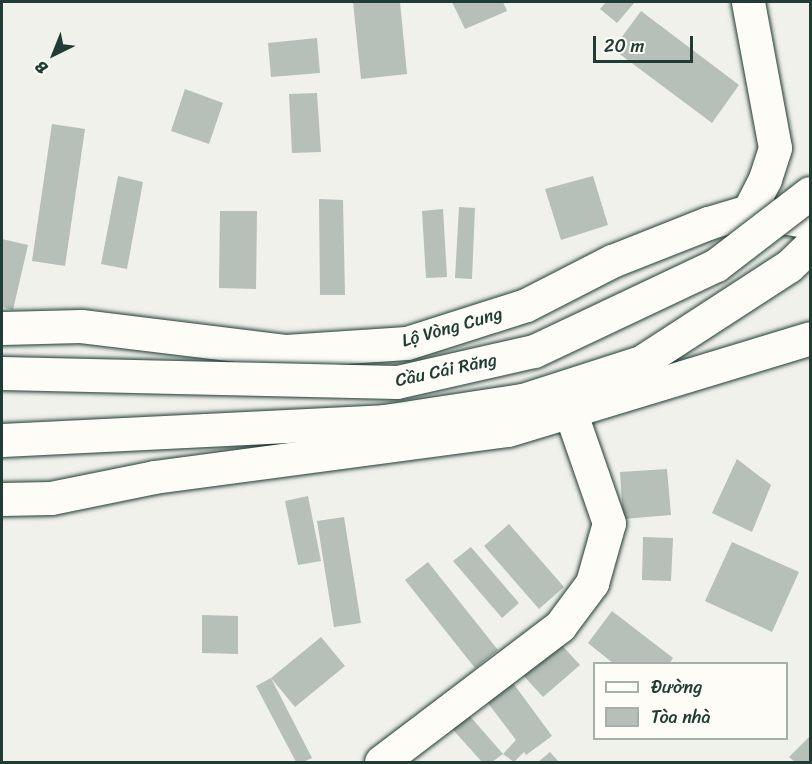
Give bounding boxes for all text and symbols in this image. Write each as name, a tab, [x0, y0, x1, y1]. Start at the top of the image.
north arrow	[24, 24, 84, 84]
scale bar	[596, 24, 696, 62]
text: 20 m	[604, 30, 644, 62]
text: B	[28, 53, 55, 82]
street label: Lộ Vòng Cung	[399, 302, 505, 352]
street label: Cầu Cái Răng	[393, 349, 499, 391]
legend	[593, 662, 788, 740]
text: Đường	[651, 671, 702, 703]
text: Tòa nhà	[651, 701, 710, 733]

